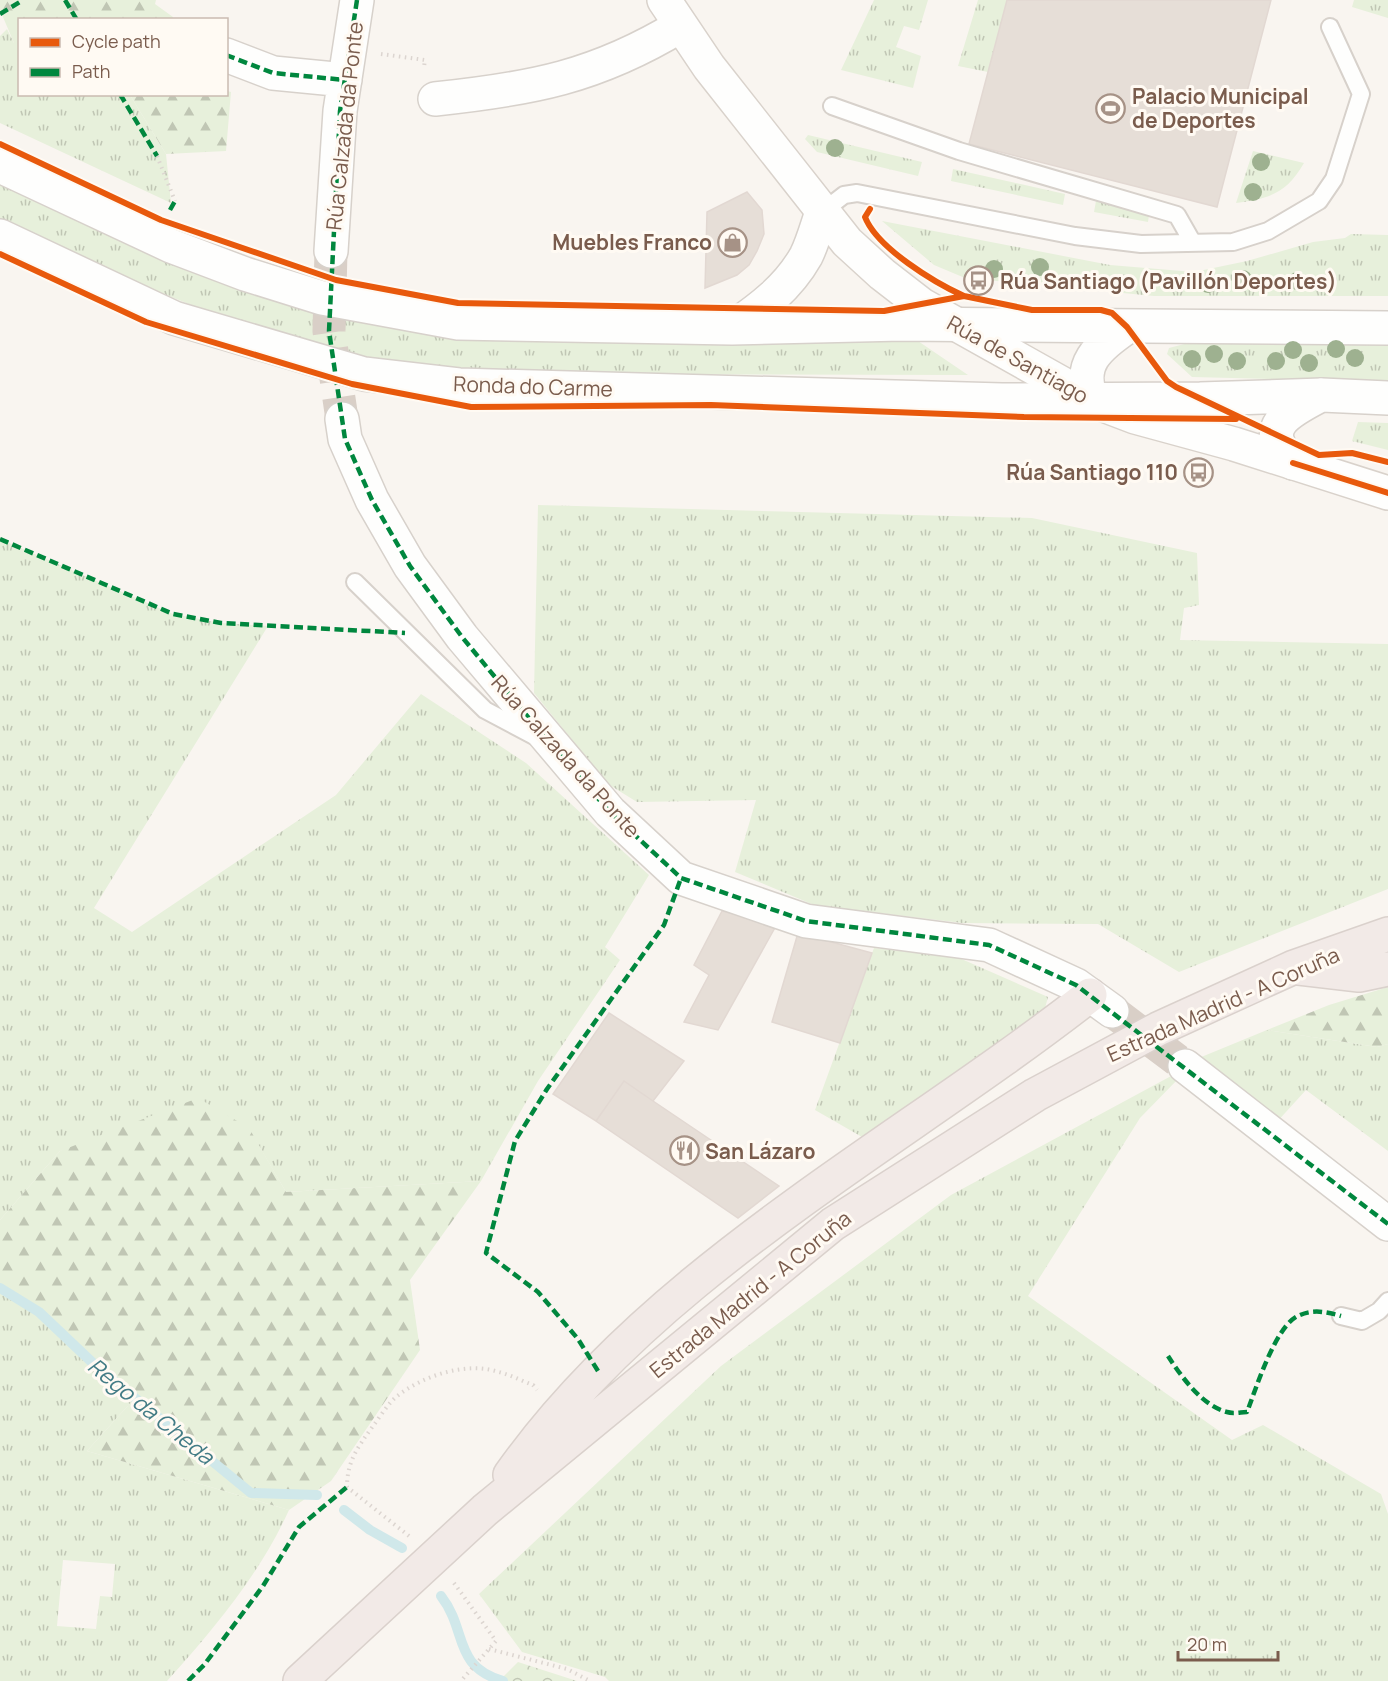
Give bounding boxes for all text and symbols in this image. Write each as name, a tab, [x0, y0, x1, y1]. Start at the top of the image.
legend	[18, 18, 228, 96]
street label: Rúa Calzada da Ponte	[319, 20, 369, 232]
text: Cycle path	[72, 29, 161, 53]
text: Path	[72, 59, 110, 83]
place label: Palacio Municipal de Deportes	[1132, 82, 1309, 134]
sports icon: Palacio Municipal de Deportes	[1095, 92, 1127, 124]
shop icon: Muebles Franco	[717, 226, 749, 258]
place label: Muebles Franco	[552, 228, 712, 256]
bus stop icon: Rúa Santiago (Pavillón Deportes)	[963, 265, 995, 297]
place label: Rúa Santiago (Pavillón Deportes)	[1000, 267, 1337, 295]
street label: Rúa de Santiago	[942, 309, 1094, 409]
street label: Ronda do Carme	[453, 369, 613, 403]
bus stop icon: Rúa Santiago 110	[1183, 456, 1215, 488]
place label: Rúa Santiago 110	[1006, 458, 1178, 486]
street label: Rúa Calzada da Ponte	[485, 669, 647, 843]
street label: Estrada Madrid - A Coruña	[1102, 940, 1344, 1068]
restaurant icon: San Lázaro	[668, 1135, 700, 1167]
place label: San Lázaro	[705, 1137, 815, 1165]
street label: Estrada Madrid - A Coruña	[643, 1204, 857, 1384]
water label: Rego da Cheda	[82, 1351, 222, 1472]
scale bar	[1178, 1624, 1278, 1662]
text: 20 m	[1187, 1632, 1227, 1656]

